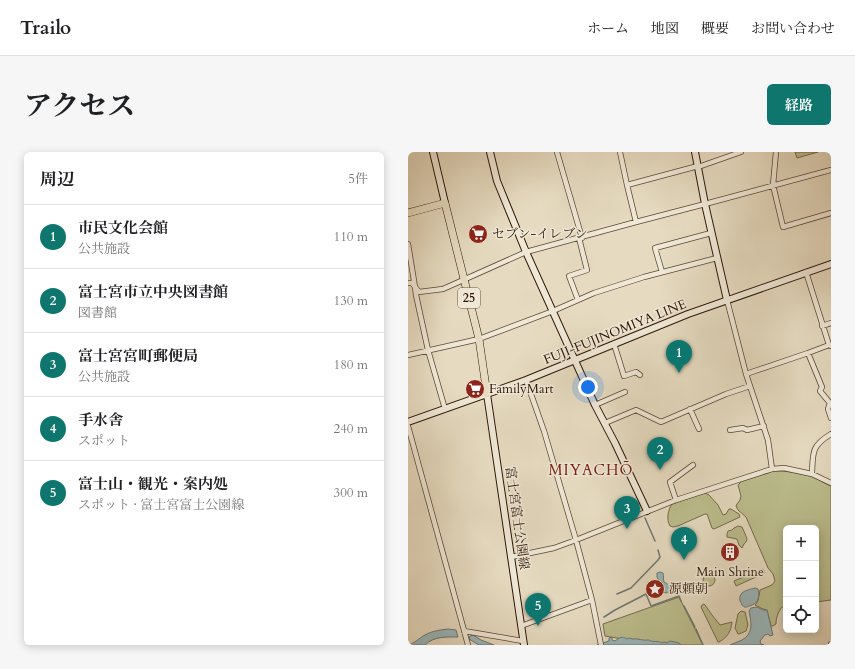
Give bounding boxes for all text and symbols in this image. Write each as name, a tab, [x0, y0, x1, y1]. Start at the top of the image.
text: Trailo	[20, 15, 71, 41]
text: ホーム	[587, 19, 629, 38]
text: 地図	[651, 19, 679, 38]
text: 概要	[701, 19, 729, 38]
text: お問い合わせ	[751, 19, 835, 38]
button: 経路	[767, 84, 831, 125]
text: アクセス	[24, 87, 135, 125]
text: 周辺	[40, 168, 74, 191]
text: 5件	[348, 170, 368, 188]
text: 市民文化会館	[78, 218, 168, 238]
supermarket icon: セブン-イレブン	[467, 223, 489, 245]
place label: セブン-イレブン	[492, 225, 588, 243]
text: 1	[50, 228, 56, 246]
text: 110 m	[334, 228, 368, 246]
text: 公共施設	[78, 240, 130, 258]
text: 富士宮市立中央図書館	[78, 282, 228, 302]
road number: 25	[458, 288, 480, 308]
text: 2	[50, 292, 56, 310]
text: 130 m	[334, 292, 368, 310]
street label: FUJI-FUJINOMIYA LINE	[541, 295, 689, 369]
text: 図書館	[78, 304, 117, 322]
pin: 1	[666, 340, 692, 373]
text: 富士宮宮町郵便局	[78, 346, 198, 366]
text: 3	[50, 356, 56, 374]
text: 180 m	[334, 356, 368, 374]
text: 公共施設	[78, 368, 130, 386]
your location	[578, 377, 598, 397]
supermarket icon: FamilyMart	[464, 378, 486, 400]
place label: FamilyMart	[489, 380, 554, 398]
text: 手水舎	[78, 410, 123, 430]
text: 4	[50, 420, 56, 438]
text: 240 m	[334, 420, 368, 438]
text: スポット	[78, 432, 130, 450]
pin: 2	[647, 437, 673, 470]
district label: MIYACHŌ	[548, 460, 634, 480]
street label: 富士宮富士公園線	[501, 465, 533, 571]
text: 富士山・観光・案内処	[78, 474, 228, 494]
text: 5	[50, 484, 56, 502]
text: 300 m	[334, 484, 368, 502]
text: スポット · 富士宮富士公園線	[78, 496, 244, 514]
pin: 3	[614, 496, 640, 529]
map controls	[783, 525, 819, 633]
button: +	[783, 525, 819, 561]
pin: 4	[671, 527, 697, 560]
building icon: Main Shrine	[719, 541, 741, 563]
button: −	[783, 561, 819, 597]
place label: Main Shrine	[696, 563, 764, 581]
place icon: 源頼朝	[644, 578, 666, 600]
place label: 源頼朝	[669, 580, 708, 598]
pin: 5	[525, 593, 551, 626]
button: locate	[783, 597, 819, 633]

